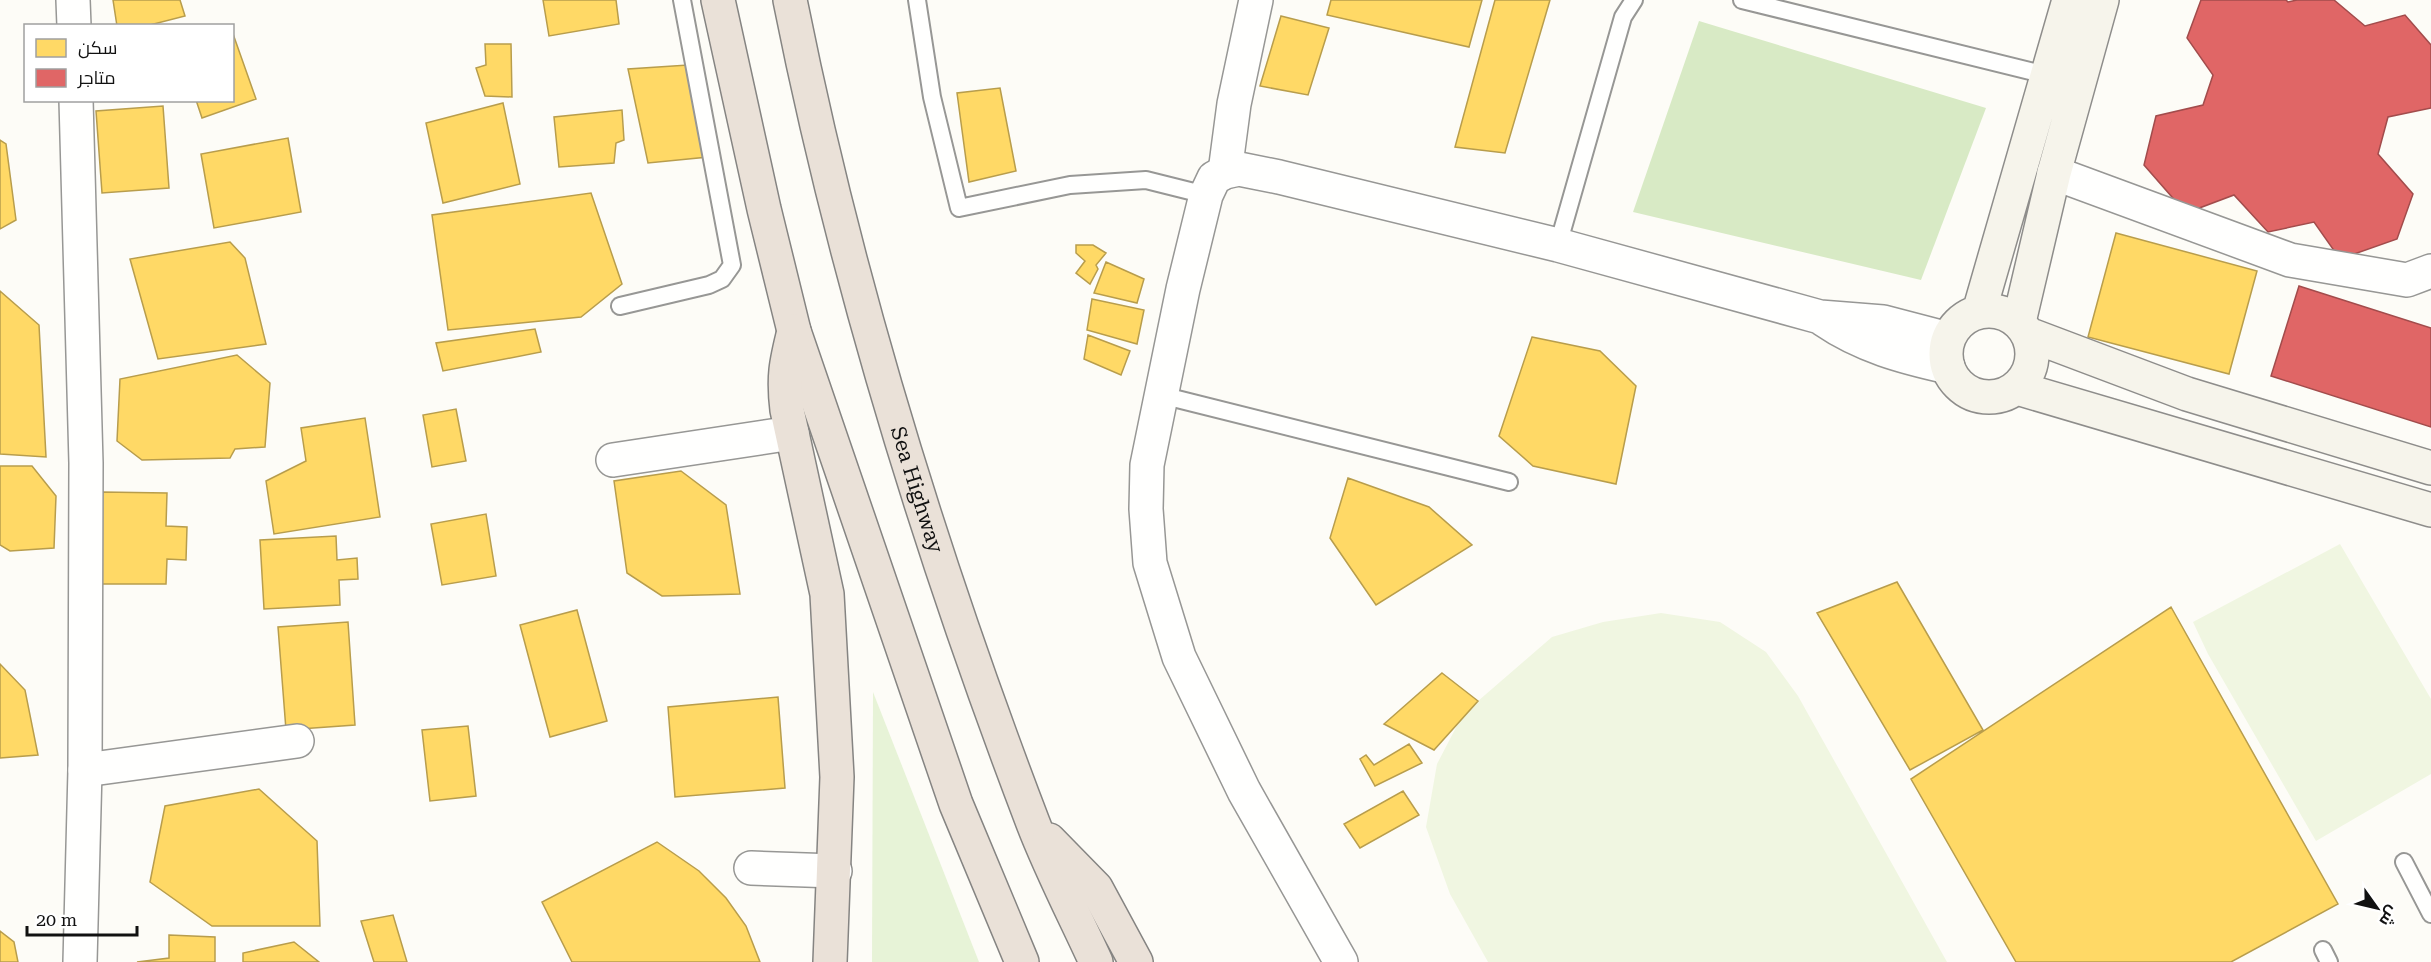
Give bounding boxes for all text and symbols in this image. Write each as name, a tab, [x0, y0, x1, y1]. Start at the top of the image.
legend	[24, 24, 234, 102]
text: سكن	[78, 37, 117, 59]
text: متاجر	[77, 67, 116, 89]
street label: Sea Highway	[886, 423, 948, 556]
north arrow	[2347, 878, 2407, 938]
scale bar	[27, 899, 136, 937]
text: ش	[2375, 902, 2403, 930]
text: 20 m	[36, 909, 77, 930]

